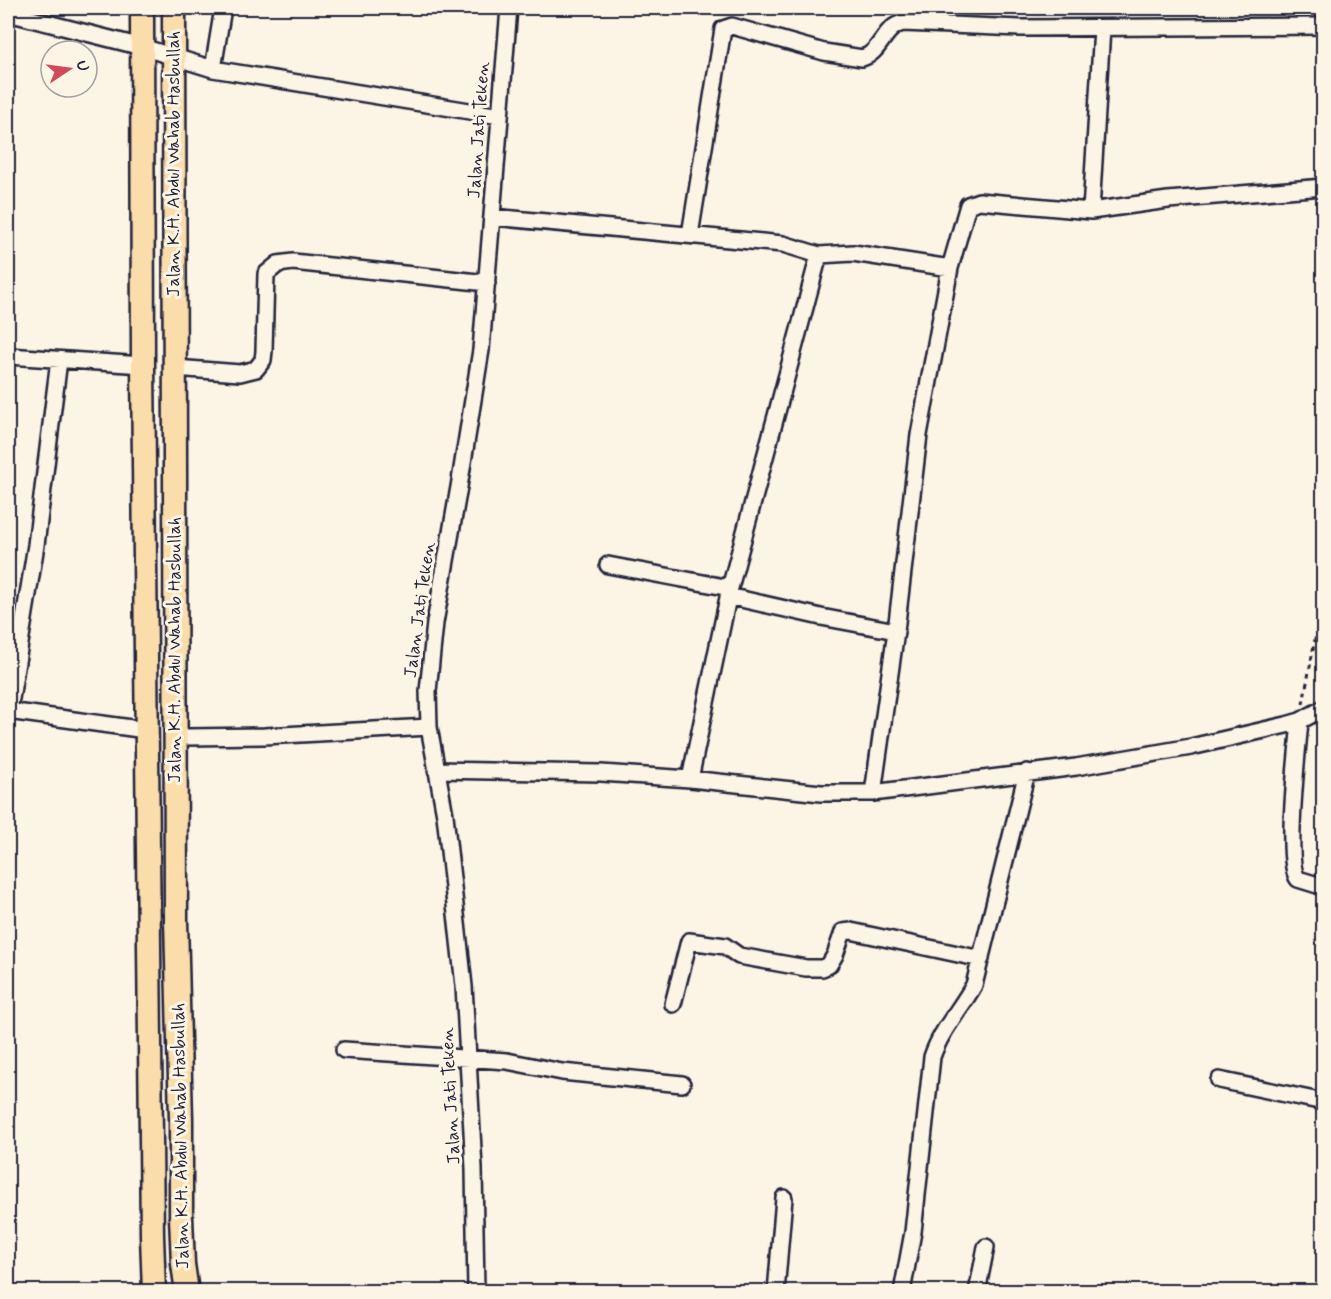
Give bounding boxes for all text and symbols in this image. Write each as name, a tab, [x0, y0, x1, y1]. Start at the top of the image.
street label: Jalan K.H. Abdul Wahab Hasbullah	[162, 31, 186, 297]
north arrow	[39, 39, 99, 99]
text: U	[71, 59, 94, 73]
street label: Jalan Jati Teken	[462, 61, 496, 199]
street label: Jalan K.H. Abdul Wahab Hasbullah	[163, 517, 187, 783]
street label: Jalan Jati Teken	[399, 540, 441, 680]
street label: Jalan K.H. Abdul Wahab Hasbullah	[167, 1003, 195, 1269]
street label: Jalan Jati Teken	[435, 1027, 467, 1165]

